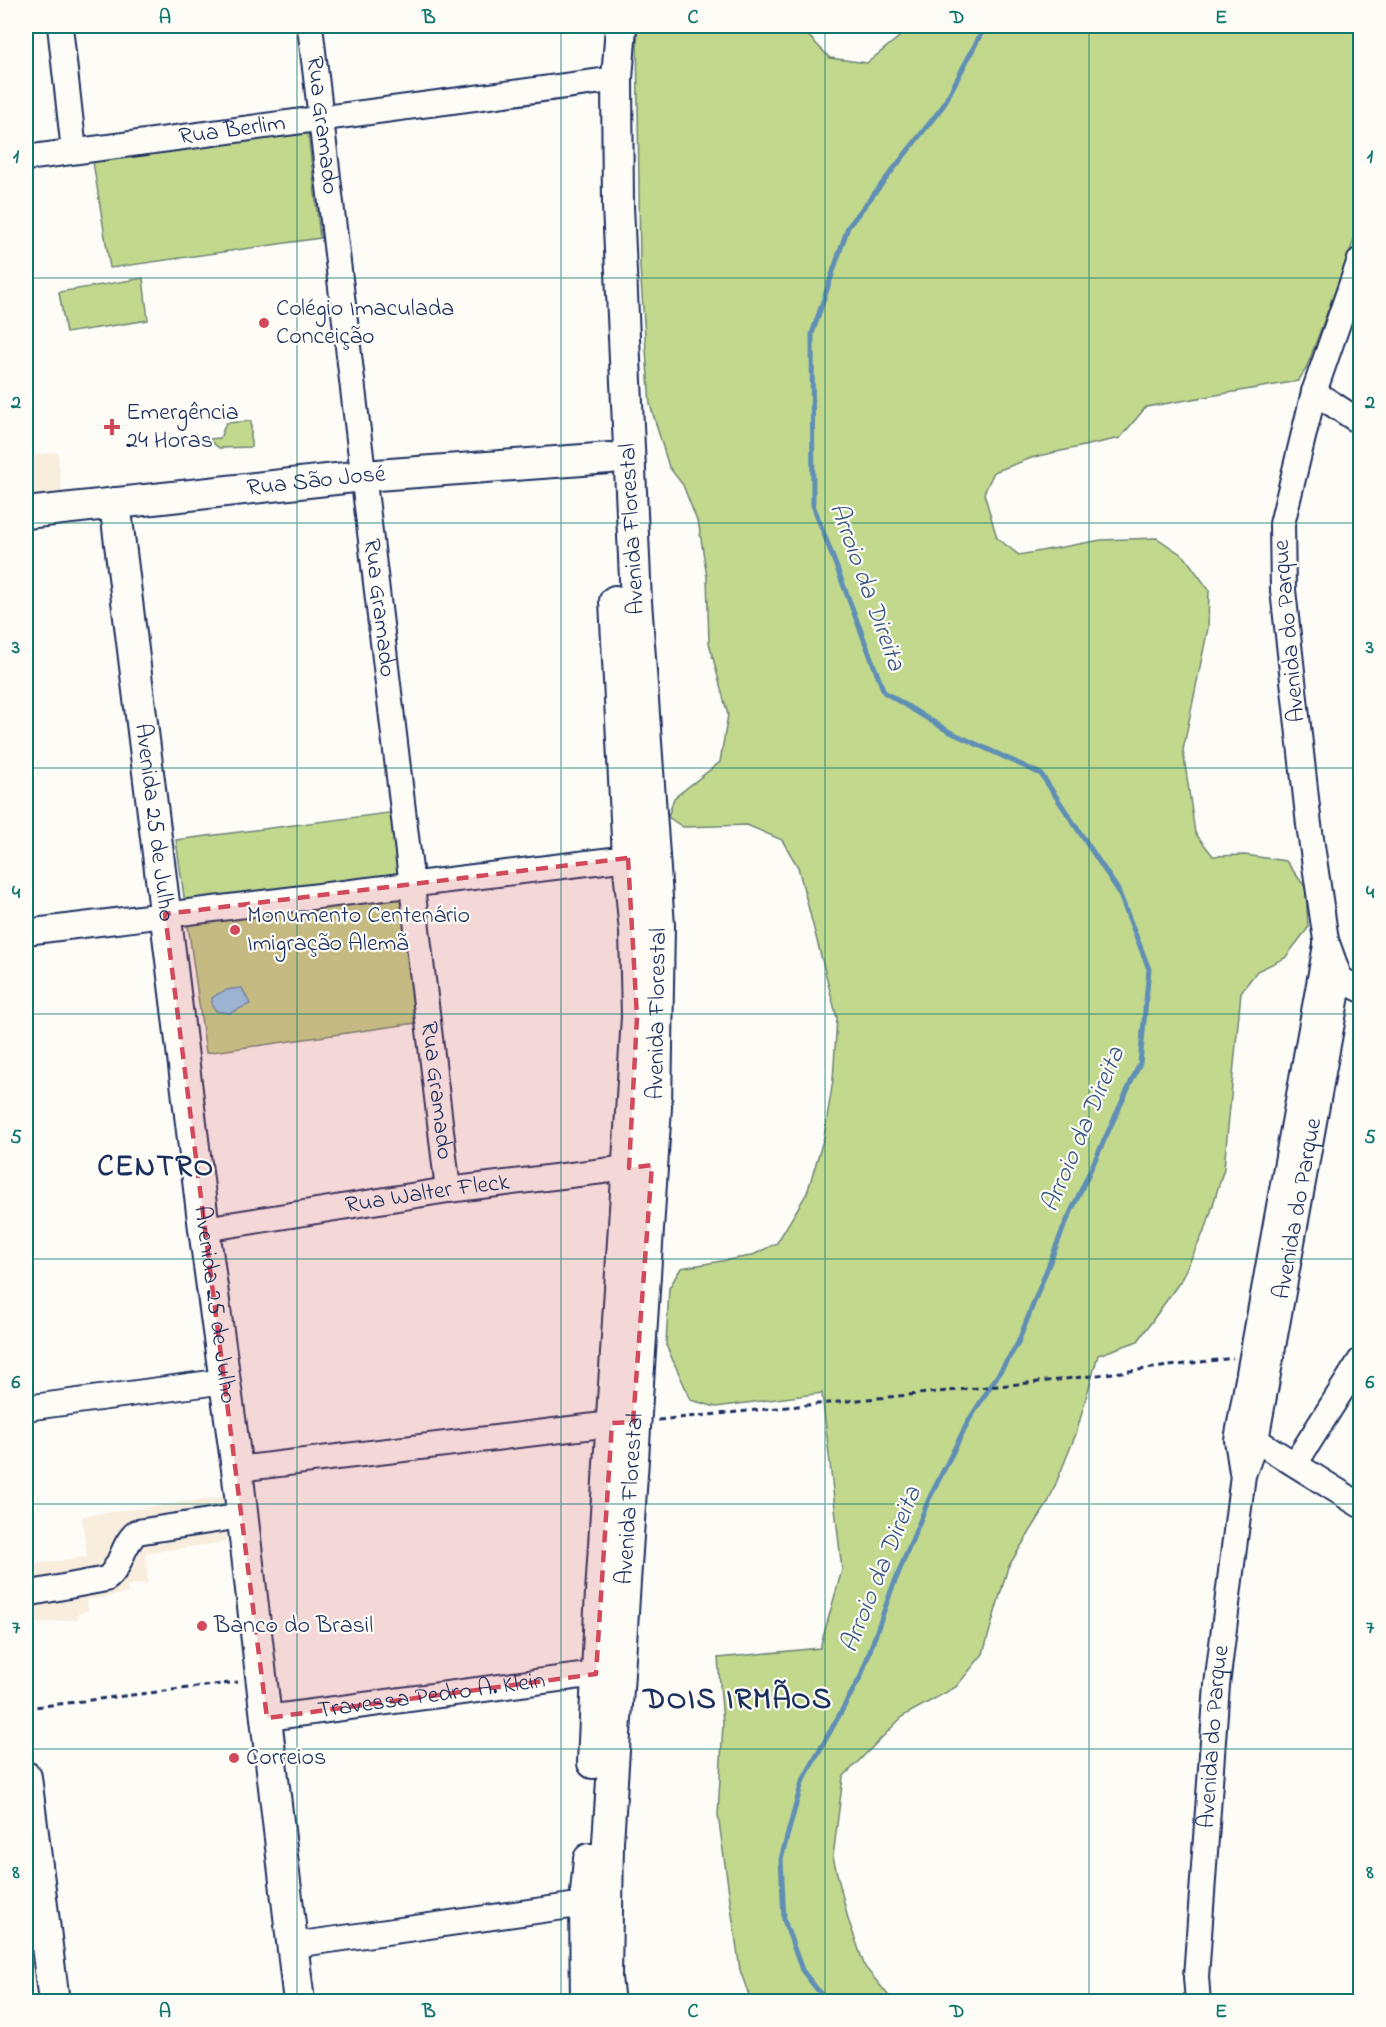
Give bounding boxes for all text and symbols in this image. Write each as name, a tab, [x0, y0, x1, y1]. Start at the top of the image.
text: A	[159, 4, 171, 33]
text: B	[421, 4, 436, 33]
text: C	[688, 4, 699, 33]
text: D	[949, 4, 964, 33]
text: E	[1215, 4, 1227, 33]
street label: Rua Gramado	[296, 54, 347, 196]
street label: Rua Berlim	[177, 106, 288, 155]
text: 1	[13, 143, 20, 172]
text: 1	[1367, 143, 1374, 172]
place label: Colégio Imaculada Conceição	[276, 292, 454, 355]
marker: Colégio Imaculada Conceição	[257, 316, 271, 330]
text: 2	[10, 389, 21, 418]
text: 2	[1364, 389, 1375, 418]
place label: Emergência 24 Horas	[126, 396, 239, 459]
marker: Emergência 24 Horas	[103, 418, 121, 436]
street label: Avenida Florestal	[611, 442, 655, 616]
street label: Rua São José	[245, 457, 387, 506]
water label: Arroio da Direita	[818, 498, 914, 677]
street label: Rua Gramado	[353, 537, 405, 679]
street label: Avenida do Parque	[1265, 538, 1315, 724]
text: 3	[11, 634, 20, 663]
text: 3	[1365, 634, 1374, 663]
street label: Avenida 25 de Julho	[125, 722, 184, 924]
text: 4	[12, 879, 21, 908]
text: 4	[1366, 879, 1375, 908]
place label: Monumento Centenário Imigração Alemã	[247, 899, 470, 962]
marker: Monumento Centenário Imigração Alemã	[228, 923, 242, 937]
street label: Avenida Florestal	[639, 928, 676, 1100]
street label: Rua Gramado	[411, 1019, 462, 1162]
water label: Arroio da Direita	[1032, 1040, 1136, 1219]
street label: Avenida do Parque	[1265, 1115, 1332, 1302]
text: 5	[10, 1124, 22, 1153]
text: 5	[1364, 1124, 1376, 1153]
district label: CENTRO	[97, 1146, 215, 1190]
street label: Rua Walter Fleck	[343, 1165, 512, 1224]
street label: Avenida 25 de Julho	[184, 1204, 245, 1406]
text: 6	[12, 1369, 21, 1398]
text: 6	[1366, 1369, 1375, 1398]
street label: Avenida Florestal	[607, 1412, 653, 1586]
water label: Arroio da Direita	[831, 1480, 933, 1659]
place label: Banco do Brasil	[213, 1609, 373, 1644]
text: 7	[12, 1614, 21, 1643]
text: 7	[1366, 1614, 1375, 1643]
marker: Banco do Brasil	[195, 1619, 209, 1633]
street label: Avenida do Parque	[1189, 1643, 1239, 1829]
street label: Travessa Pedro A. Klein	[316, 1663, 548, 1729]
district label: DOIS IRMÃOS	[641, 1679, 833, 1723]
place label: Correios	[246, 1741, 326, 1776]
marker: Correios	[227, 1751, 241, 1765]
text: 8	[11, 1859, 20, 1888]
text: 8	[1365, 1859, 1374, 1888]
text: A	[159, 1998, 171, 2027]
text: B	[421, 1998, 436, 2027]
text: C	[688, 1998, 699, 2027]
text: D	[949, 1998, 964, 2027]
text: E	[1215, 1998, 1227, 2027]

